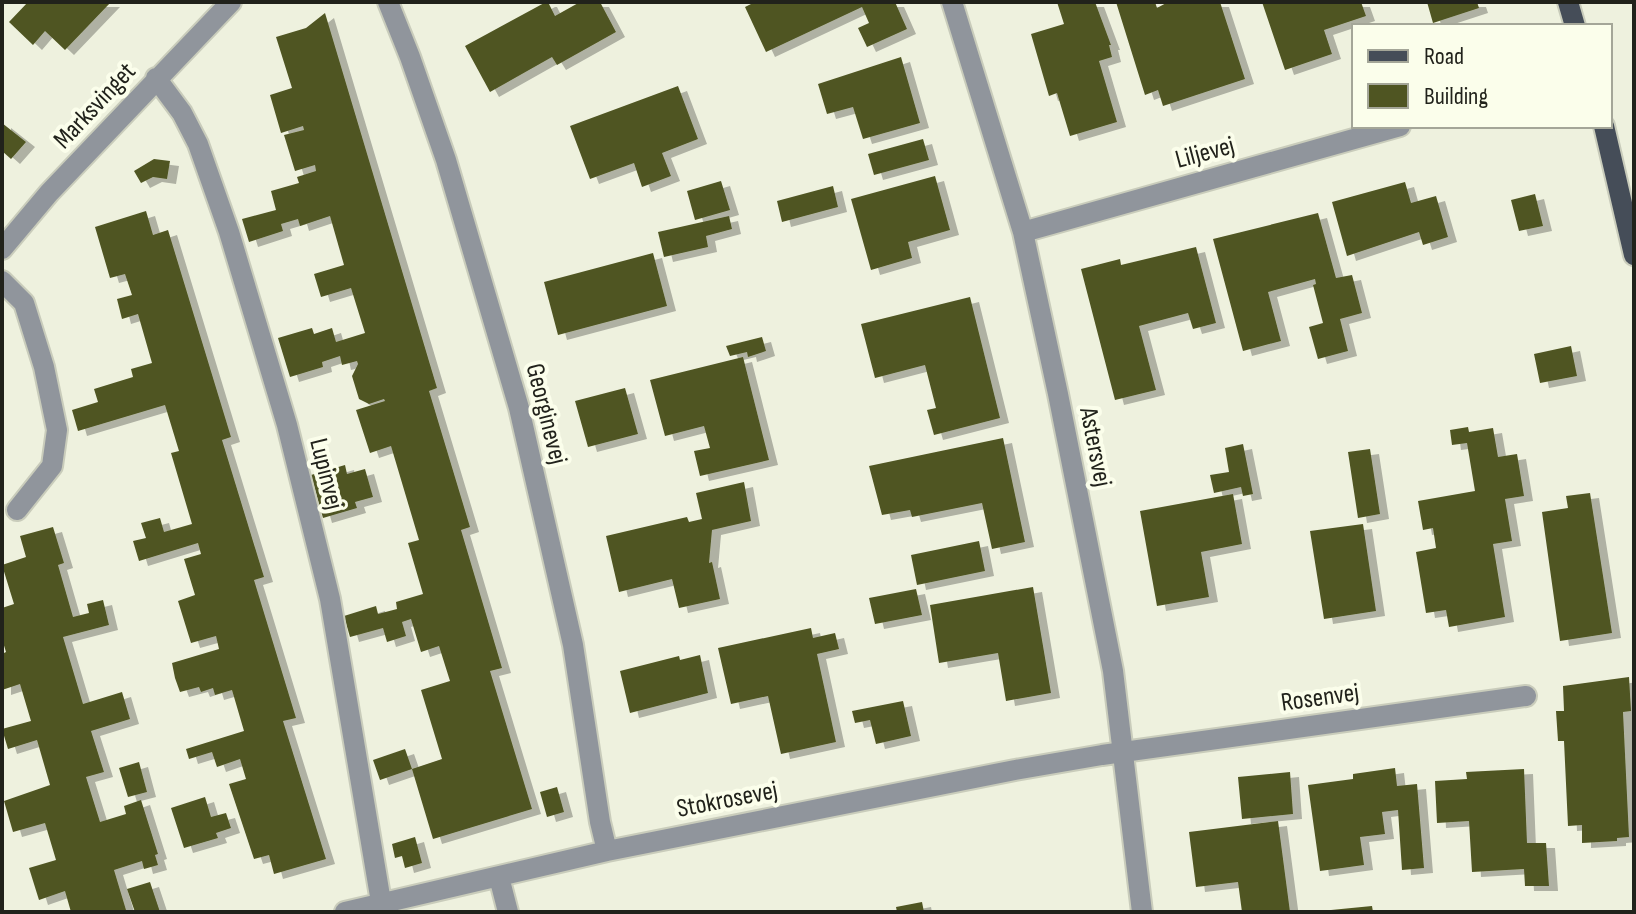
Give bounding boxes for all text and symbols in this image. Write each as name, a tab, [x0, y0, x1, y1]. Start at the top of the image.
legend	[1352, 24, 1612, 128]
text: Road	[1424, 42, 1464, 71]
street label: Marksvinget	[47, 56, 143, 155]
text: Building	[1424, 82, 1488, 111]
street label: Liljevej	[1172, 130, 1238, 176]
street label: Georginevej	[519, 360, 573, 468]
street label: Astersvej	[1072, 404, 1118, 489]
street label: Lupinvej	[302, 435, 350, 513]
street label: Rosenvej	[1279, 677, 1361, 719]
street label: Stokrosevej	[674, 775, 780, 825]

